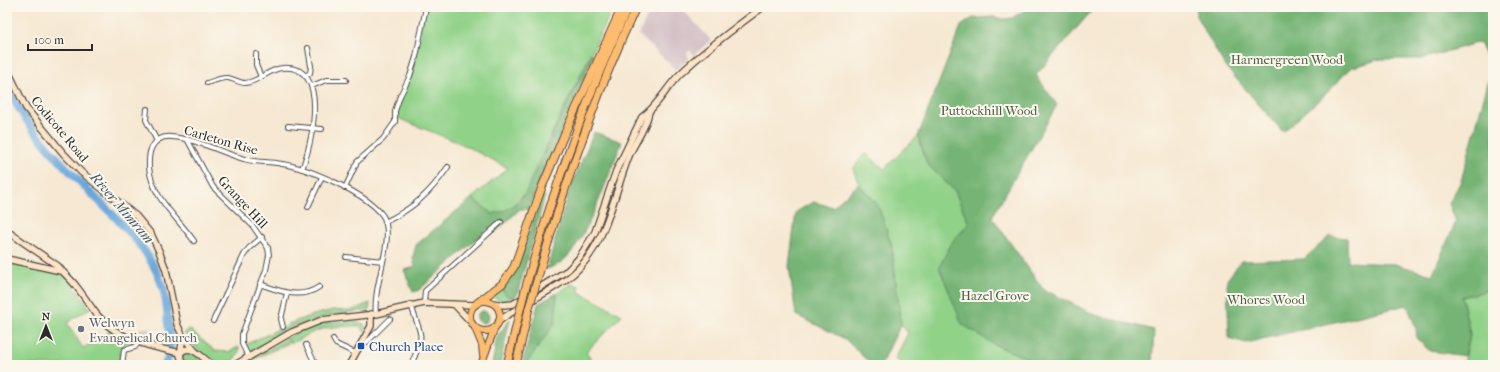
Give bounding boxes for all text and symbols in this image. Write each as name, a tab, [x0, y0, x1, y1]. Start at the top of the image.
scale bar	[28, 26, 92, 52]
text: 100 m	[34, 33, 64, 47]
park label: Harmergreen Wood	[1231, 52, 1344, 67]
street label: Codicote Road	[28, 93, 92, 166]
park label: Puttockhill Wood	[941, 103, 1038, 118]
street label: Carleton Rise	[182, 122, 260, 158]
water label: River Mimram	[86, 168, 157, 247]
street label: Grange Hill	[215, 173, 271, 231]
park label: Hazel Grove	[961, 288, 1030, 303]
park label: Whores Wood	[1226, 292, 1306, 307]
north arrow	[26, 306, 66, 346]
text: N	[42, 310, 51, 323]
place label: Welwyn Evangelical Church	[88, 315, 198, 345]
marker: Welwyn Evangelical Church	[76, 324, 86, 334]
place label: Church Place	[369, 339, 444, 354]
marker: Church Place	[356, 341, 366, 351]

